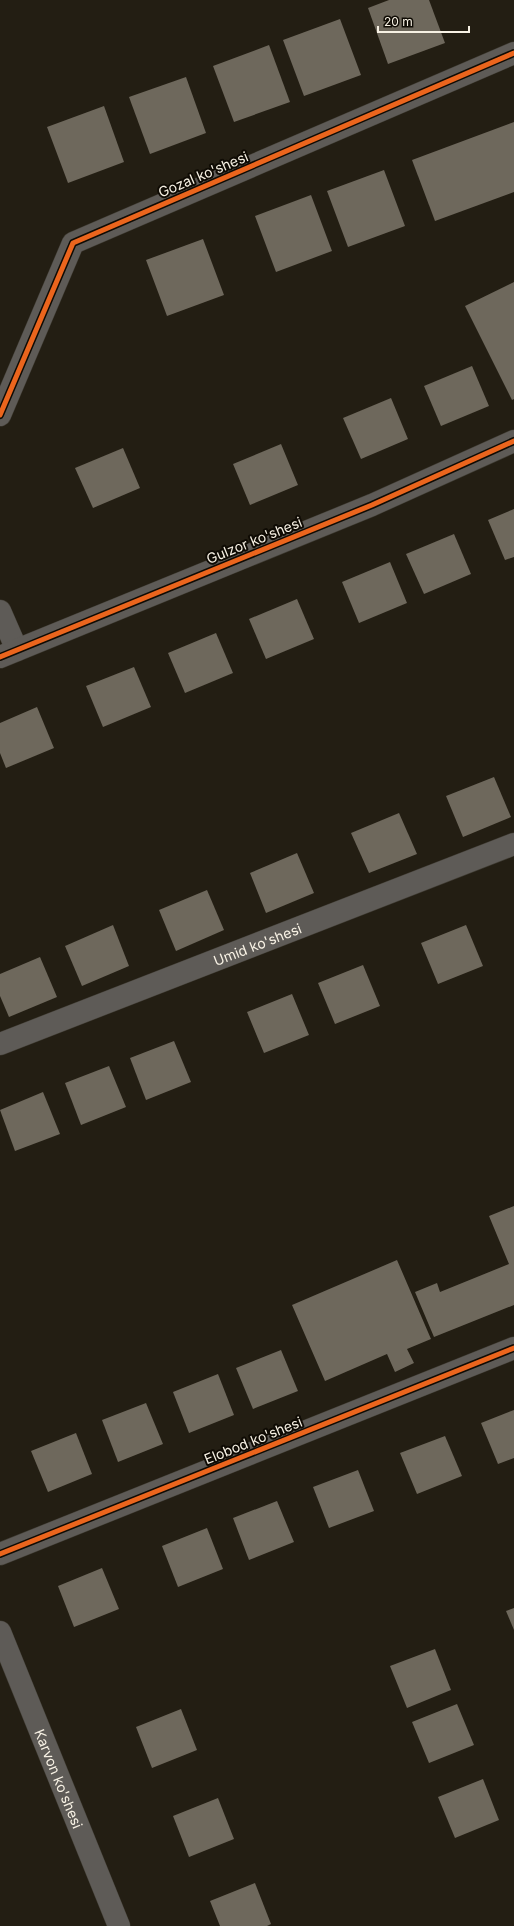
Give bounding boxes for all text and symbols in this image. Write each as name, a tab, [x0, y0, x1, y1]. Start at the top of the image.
scale bar	[378, 8, 469, 34]
text: 20 m	[384, 14, 413, 29]
street label: Gozal ko'shesi	[156, 147, 250, 201]
street label: Gulzor ko'shesi	[204, 513, 304, 567]
street label: Umid ko'shesi	[211, 919, 304, 969]
street label: Elobod ko'shesi	[202, 1413, 304, 1467]
street label: Karvon ko'shesi	[32, 1726, 87, 1831]

